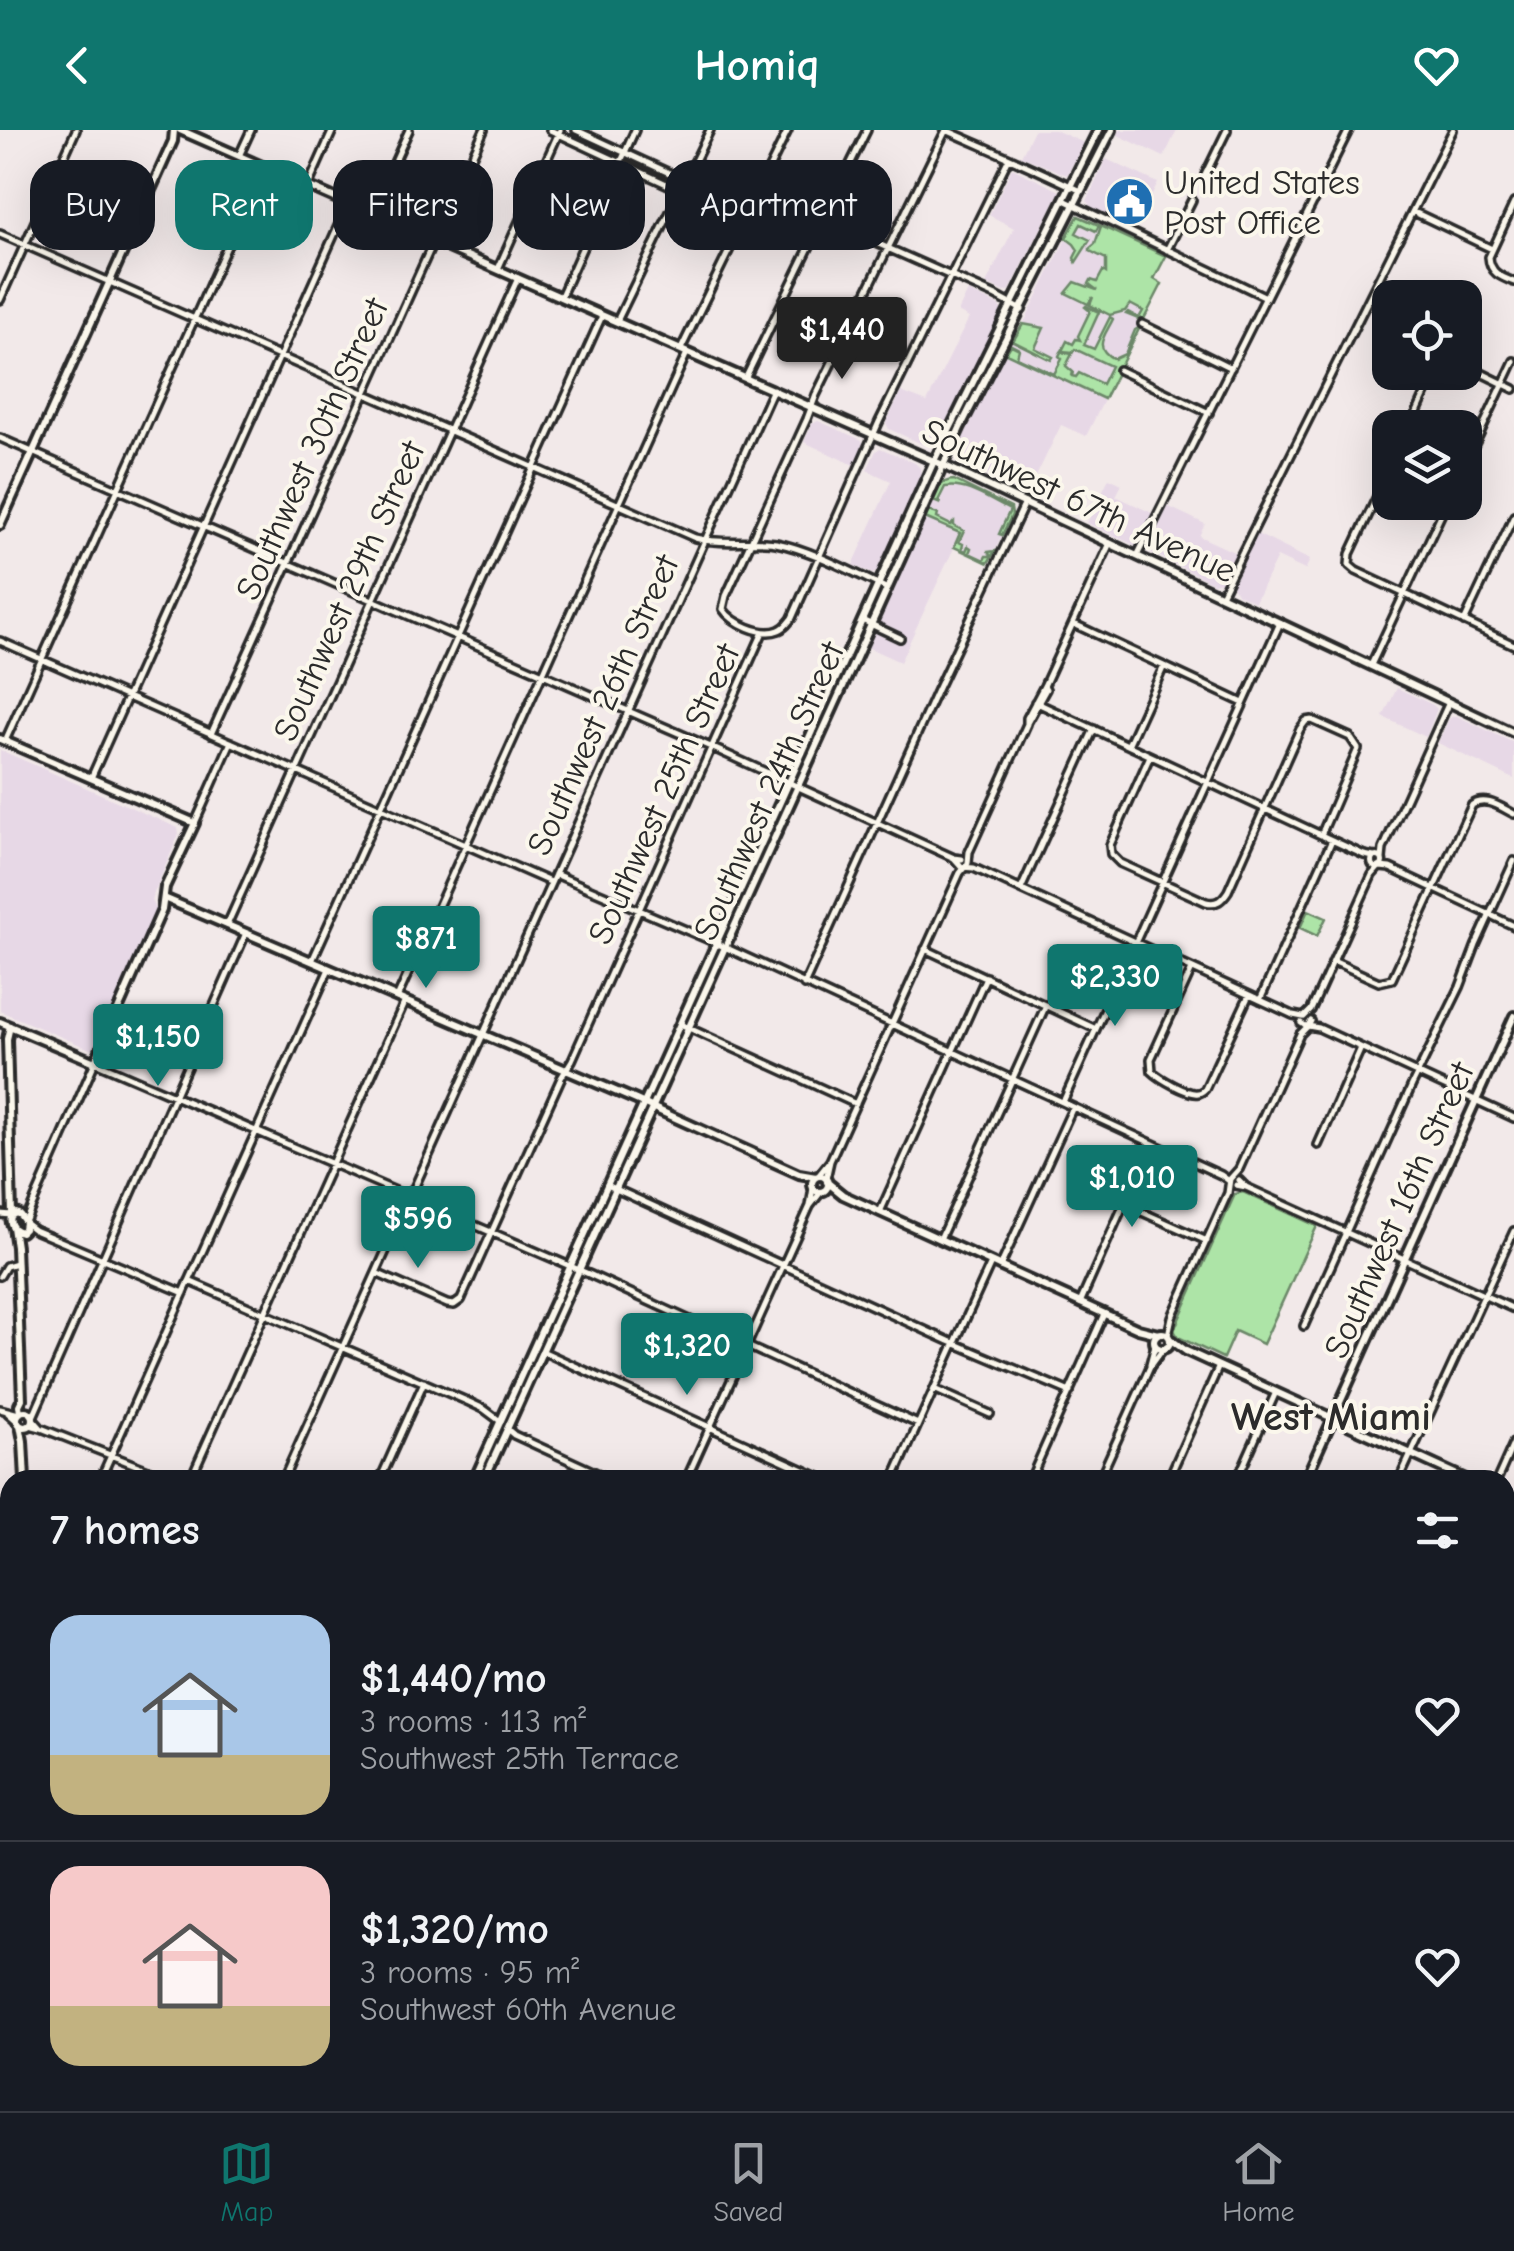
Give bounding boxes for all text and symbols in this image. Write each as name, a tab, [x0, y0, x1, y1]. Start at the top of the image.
icon: back	[50, 38, 105, 93]
icon: heart	[1409, 38, 1464, 93]
text: Homiq	[694, 39, 820, 91]
chip: Buy	[30, 160, 155, 250]
chip: Rent	[175, 160, 313, 250]
chip: Filters	[333, 160, 493, 250]
chip: New	[513, 160, 645, 250]
chip: Apartment	[665, 160, 892, 250]
place label: United States Post Office	[1164, 162, 1360, 243]
public building icon: United States Post Office	[1103, 176, 1155, 228]
map controls	[1372, 280, 1482, 520]
button: locate	[1372, 280, 1482, 390]
street label: Southwest 30th Street	[227, 291, 397, 606]
pin: $1,440	[761, 297, 923, 382]
text: $1,440	[799, 311, 885, 348]
street label: Southwest 67th Avenue	[916, 410, 1242, 592]
button: layers	[1372, 410, 1482, 520]
street label: Southwest 29th Street	[264, 434, 434, 747]
street label: Southwest 26th Street	[518, 548, 688, 861]
street label: Southwest 24th Street	[685, 635, 854, 946]
street label: Southwest 25th Street	[579, 637, 749, 950]
pin: $871	[367, 906, 485, 991]
text: $871	[395, 920, 457, 957]
pin: $2,330	[1034, 944, 1196, 1029]
text: $2,330	[1069, 958, 1161, 995]
pin: $1,150	[77, 1004, 239, 1089]
text: $1,150	[115, 1018, 201, 1055]
street label: Southwest 16th Street	[1315, 1055, 1483, 1364]
pin: $1,010	[1051, 1145, 1213, 1230]
text: $1,010	[1088, 1159, 1176, 1196]
pin: $596	[359, 1186, 477, 1271]
text: $596	[383, 1200, 453, 1237]
pin: $1,320	[606, 1313, 768, 1398]
text: $1,320	[643, 1327, 731, 1364]
district label: West Miami	[1231, 1394, 1431, 1440]
icon: filters	[1410, 1503, 1465, 1558]
text: 7 homes	[50, 1506, 200, 1555]
text: $1,440/mo	[360, 1654, 547, 1703]
icon: home	[130, 1655, 250, 1775]
icon: heart	[1410, 1688, 1465, 1743]
text: 3 rooms · 113 m²	[360, 1703, 586, 1740]
text: Southwest 25th Terrace	[360, 1740, 679, 1777]
text: $1,320/mo	[360, 1905, 549, 1954]
icon: home	[130, 1906, 250, 2026]
icon: heart	[1410, 1939, 1465, 1994]
text: 3 rooms · 95 m²	[360, 1954, 579, 1991]
text: Southwest 60th Avenue	[360, 1991, 676, 2028]
tab: Map	[219, 2136, 274, 2228]
tab: Saved	[713, 2136, 783, 2228]
tab: Home	[1222, 2136, 1295, 2228]

